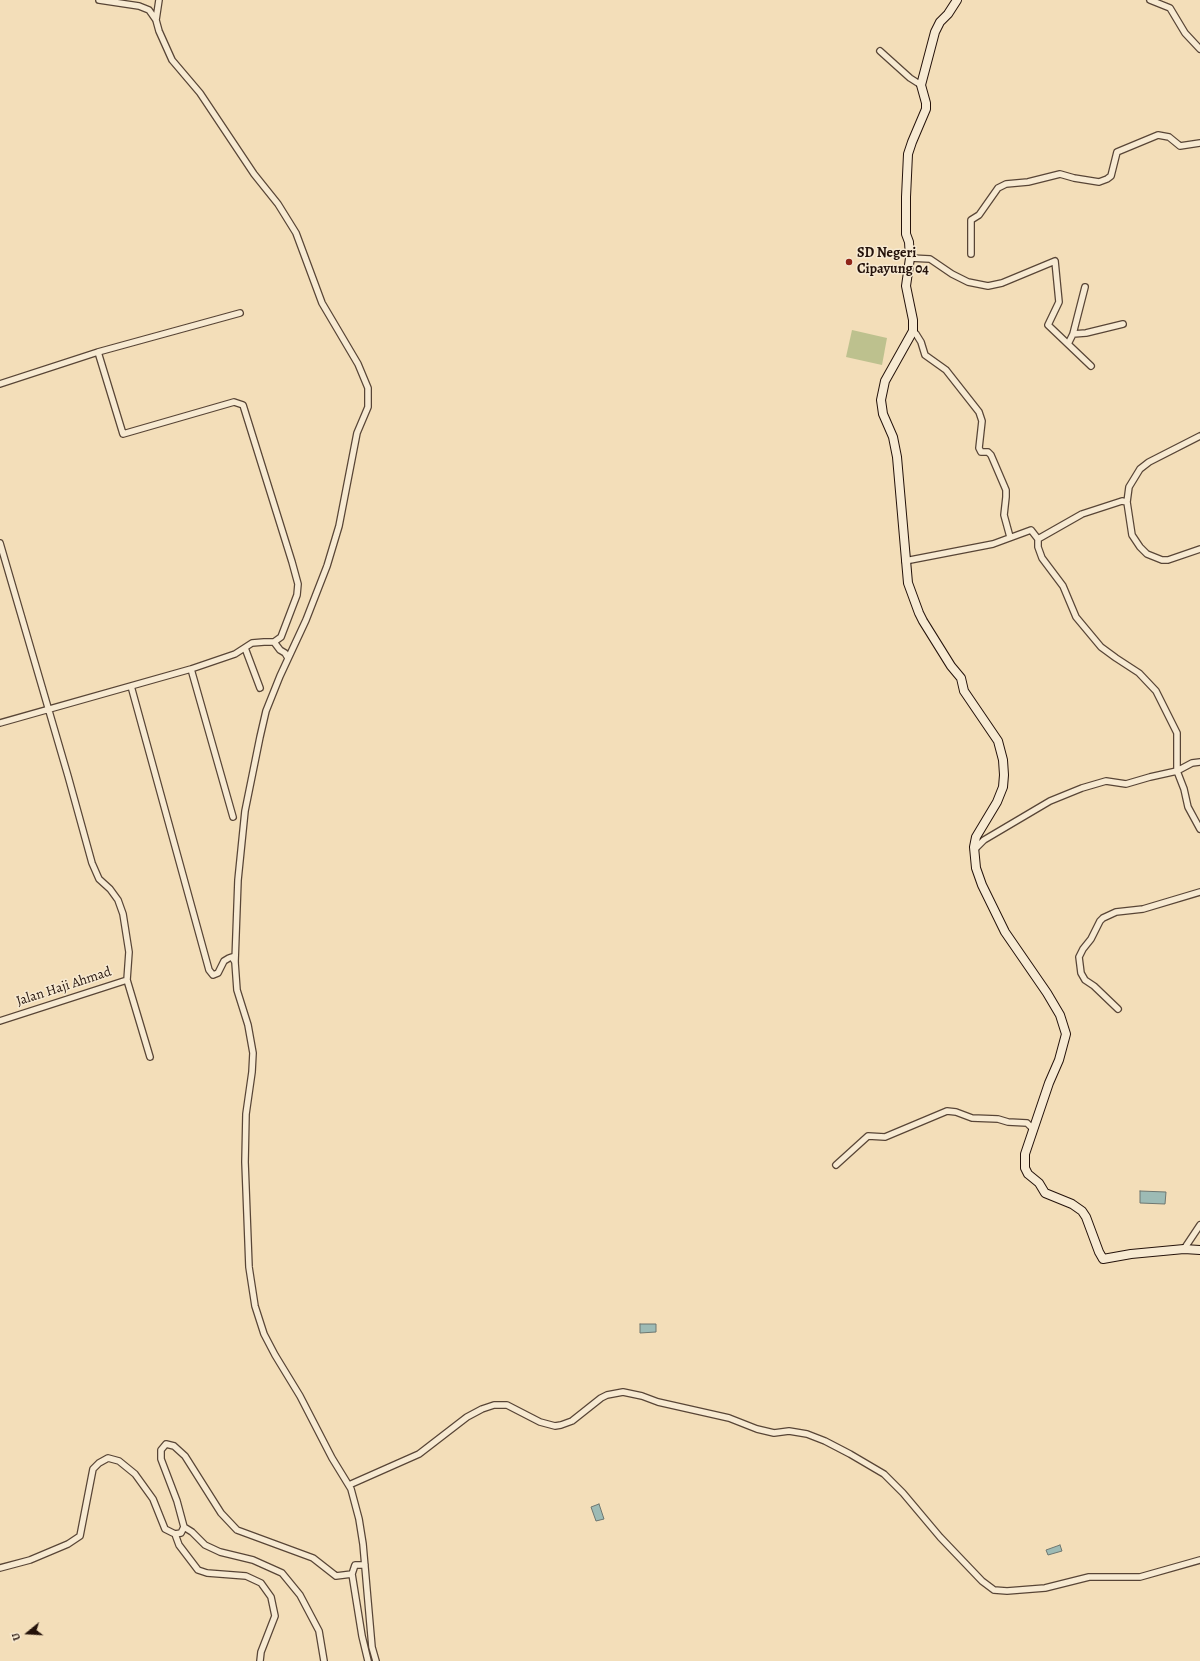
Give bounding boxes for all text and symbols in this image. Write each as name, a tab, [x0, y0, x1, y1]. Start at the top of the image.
place label: SD Negeri Cipayung 04	[857, 246, 929, 278]
marker: SD Negeri Cipayung 04	[844, 257, 854, 267]
street label: Jalan Haji Ahmad	[14, 964, 114, 1010]
north arrow	[8, 1613, 48, 1653]
text: U	[8, 1631, 24, 1643]

